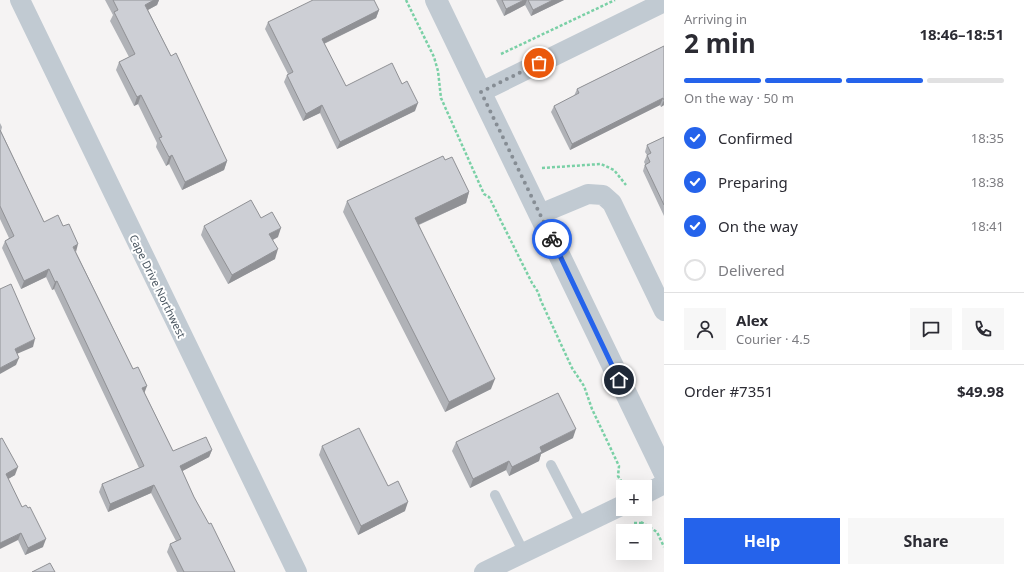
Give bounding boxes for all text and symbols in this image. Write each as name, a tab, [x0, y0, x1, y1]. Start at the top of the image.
text: Arriving in	[684, 10, 747, 28]
text: 18:46–18:51	[919, 24, 1004, 44]
text: 2 min	[684, 25, 756, 61]
pin	[522, 46, 556, 80]
icon: bag	[528, 52, 550, 74]
text: On the way · 50 m	[684, 89, 794, 107]
icon: check	[684, 127, 706, 149]
text: Confirmed	[718, 128, 793, 148]
text: 18:35	[971, 129, 1004, 147]
icon: check	[684, 171, 706, 193]
text: Preparing	[718, 172, 788, 192]
text: 18:38	[971, 173, 1004, 191]
icon: check	[684, 215, 706, 237]
text: On the way	[718, 216, 798, 236]
text: 18:41	[971, 217, 1004, 235]
courier	[532, 219, 572, 259]
icon: bike	[541, 228, 563, 250]
street label: Cape Drive Northwest	[126, 232, 190, 340]
text: Delivered	[718, 260, 785, 280]
button: person	[684, 308, 726, 350]
button: chat	[910, 308, 952, 350]
button: phone	[962, 308, 1004, 350]
text: Alex	[736, 310, 768, 330]
text: Courier · 4.5	[736, 330, 810, 348]
pin	[602, 363, 636, 397]
icon: home	[608, 369, 630, 391]
text: Order #7351	[684, 381, 773, 401]
text: $49.98	[957, 381, 1004, 401]
map controls	[616, 480, 652, 560]
button: +	[616, 480, 652, 516]
button: Help	[684, 518, 840, 564]
button: Share	[848, 518, 1004, 564]
button: −	[616, 524, 652, 560]

